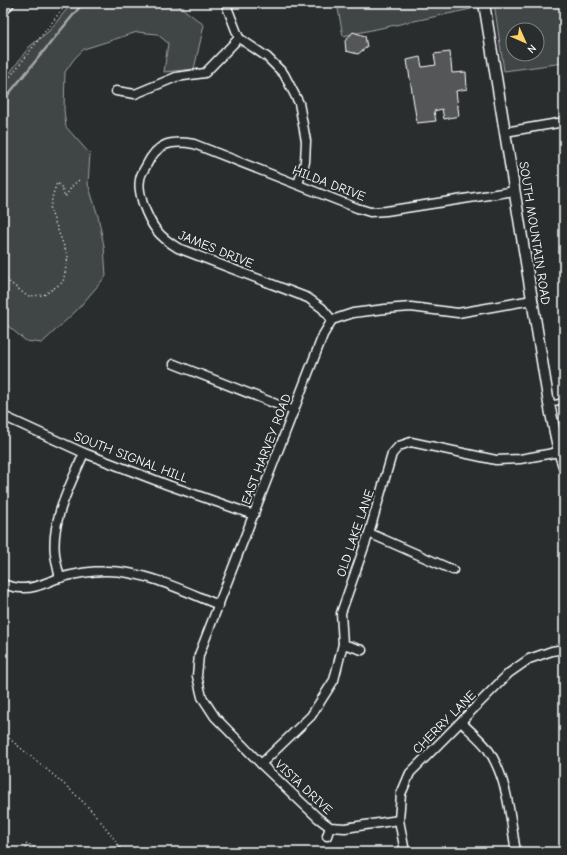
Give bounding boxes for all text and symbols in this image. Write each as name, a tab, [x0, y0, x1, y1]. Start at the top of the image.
north arrow	[505, 22, 545, 62]
text: N	[525, 42, 539, 56]
street label: SOUTH MOUNTAIN ROAD	[516, 160, 554, 306]
street label: HILDA DRIVE	[290, 162, 368, 204]
street label: JAMES DRIVE	[176, 227, 256, 271]
street label: EAST HARVEY ROAD	[238, 392, 294, 506]
street label: SOUTH SIGNAL HILL	[72, 428, 190, 486]
street label: OLD LAKE LANE	[333, 487, 377, 579]
street label: CHERRY LANE	[409, 687, 479, 757]
street label: VISTA DRIVE	[272, 757, 336, 817]

